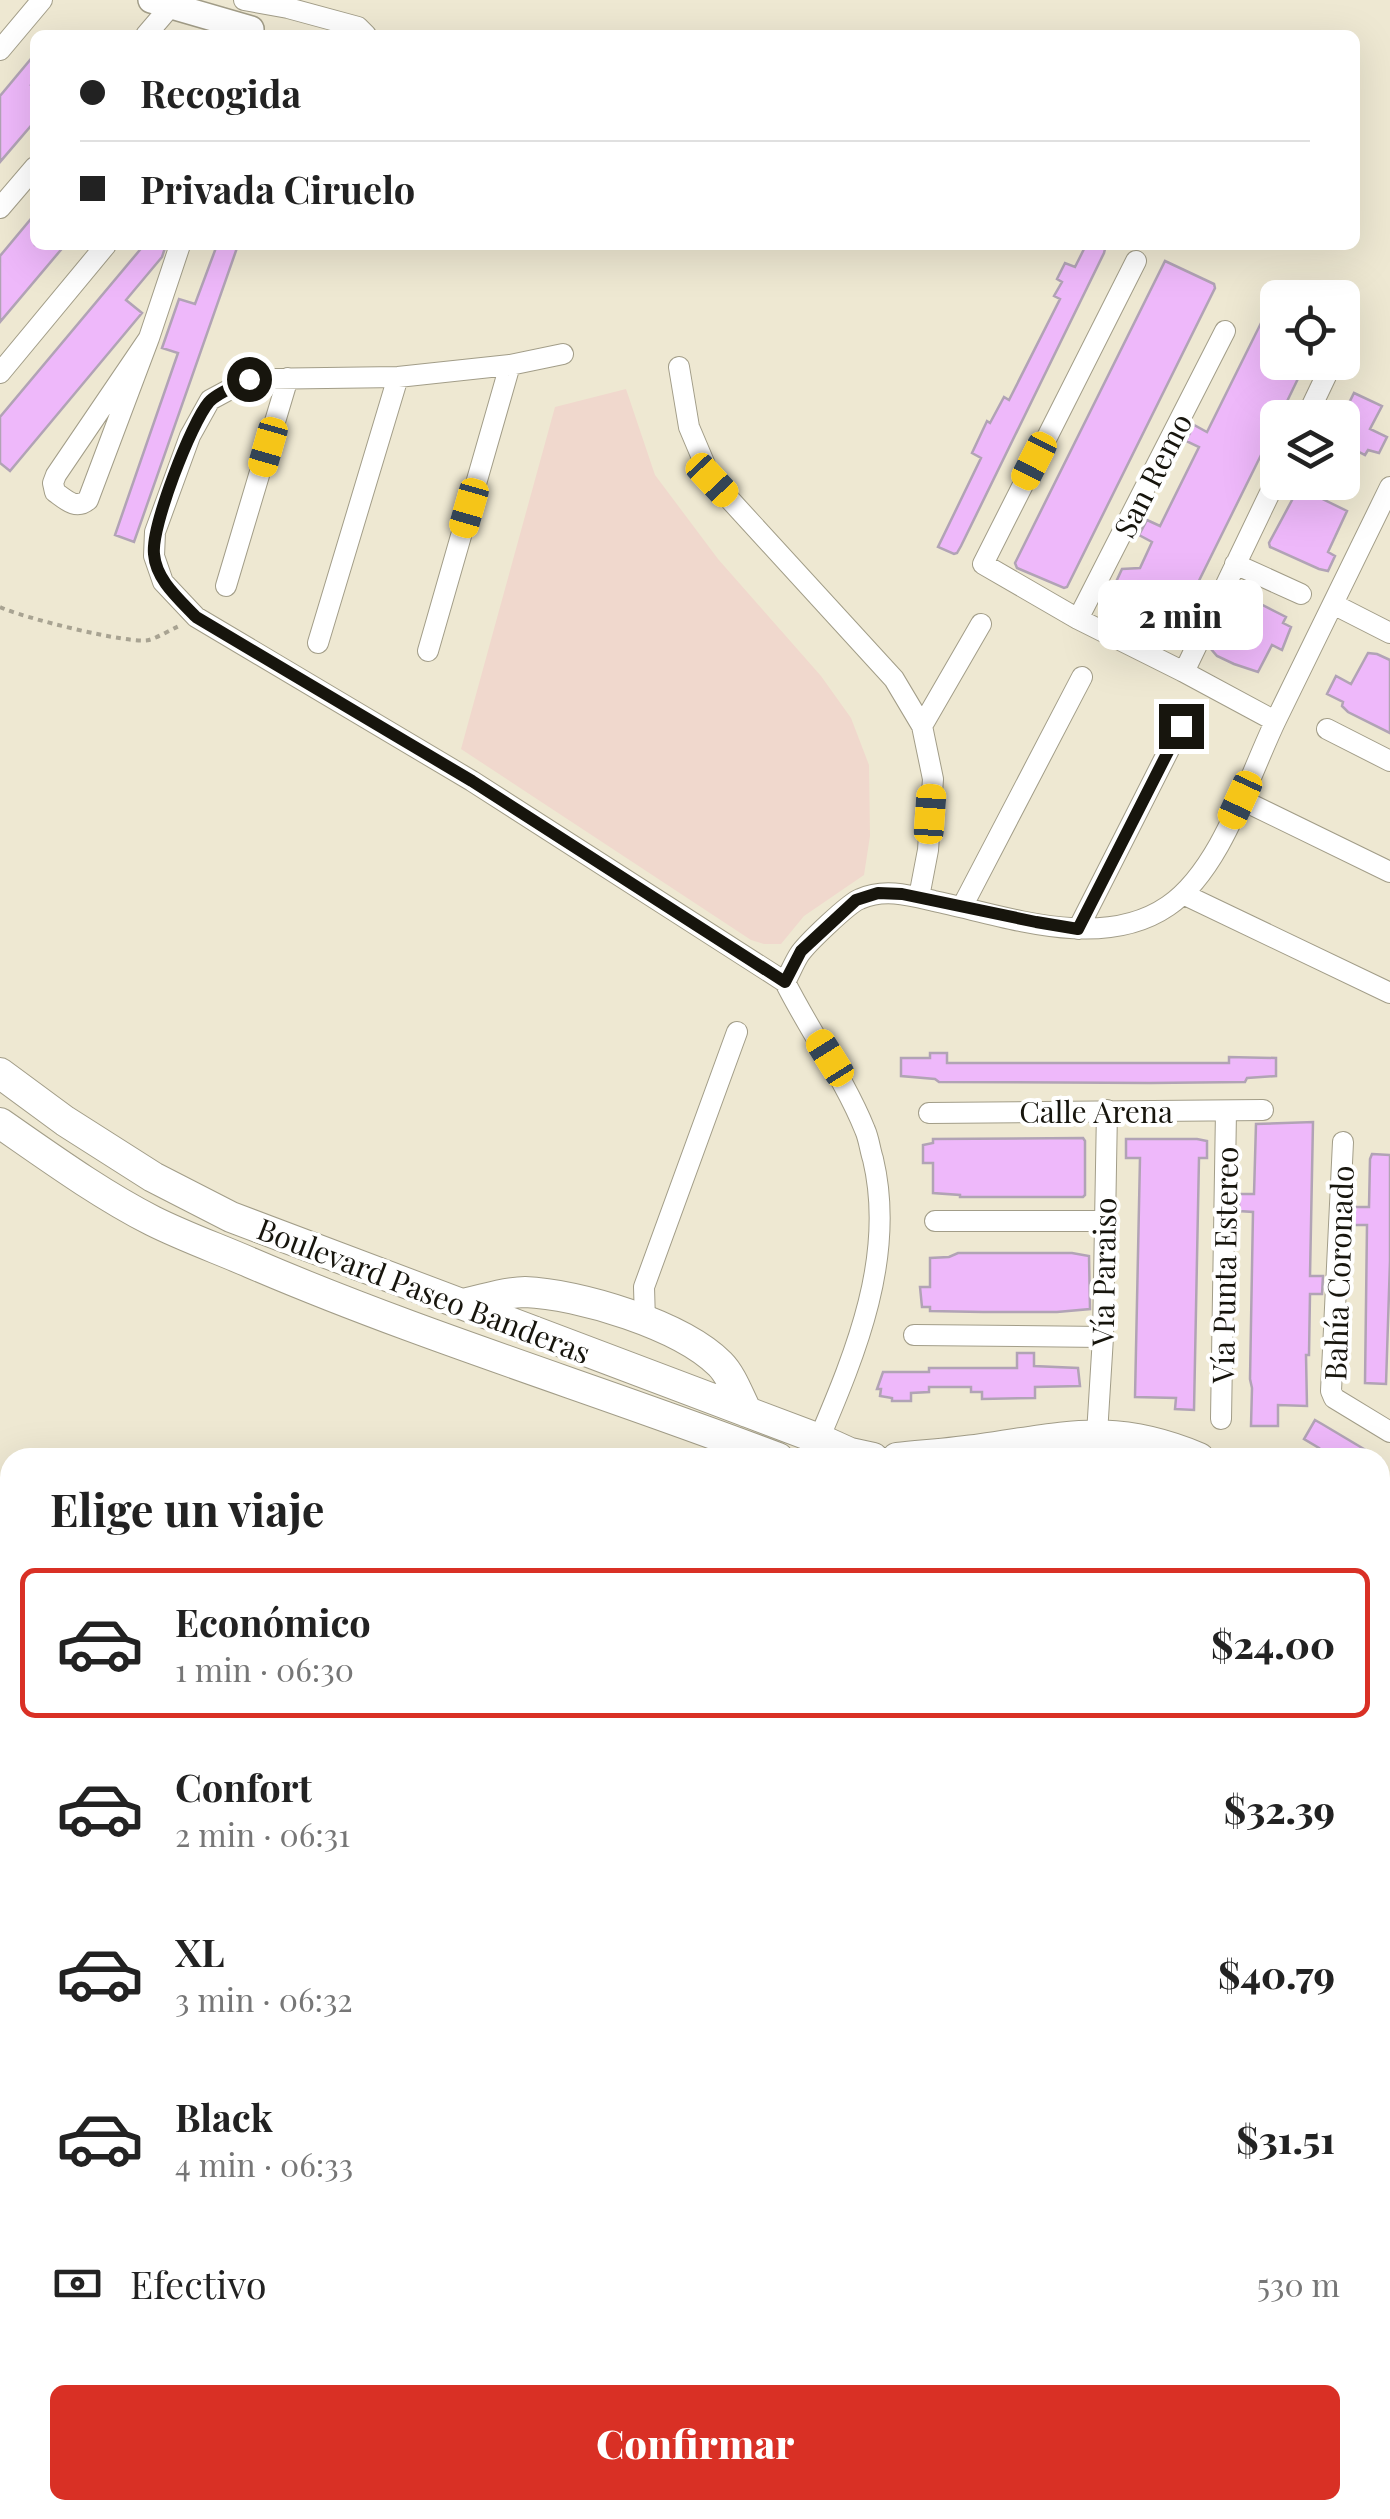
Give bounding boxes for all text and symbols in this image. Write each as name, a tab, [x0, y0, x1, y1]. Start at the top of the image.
text: Recogida	[140, 67, 301, 118]
text: Privada Ciruelo	[140, 163, 415, 214]
map controls	[1260, 280, 1360, 500]
button: locate	[1260, 280, 1360, 380]
route start	[227, 357, 272, 402]
button: layers	[1260, 400, 1360, 500]
street label: San Remo	[1104, 406, 1200, 544]
car	[245, 414, 291, 480]
car	[1007, 427, 1061, 495]
car	[681, 448, 743, 512]
car	[446, 475, 492, 541]
callout: 2 min	[1098, 581, 1264, 651]
text: 2 min	[1139, 593, 1222, 636]
route end	[1159, 704, 1204, 749]
car	[1214, 766, 1266, 834]
car	[913, 783, 947, 845]
car	[801, 1025, 859, 1091]
street label: Calle Arena	[1019, 1091, 1173, 1131]
street label: Vía Punta Estereo	[1202, 1146, 1246, 1385]
street label: Bahía Coronado	[1314, 1165, 1362, 1381]
street label: Vía Paraiso	[1082, 1197, 1124, 1348]
street label: Boulevard Paseo Banderas	[252, 1208, 596, 1372]
text: Elige un viaje	[50, 1478, 325, 1538]
text: Económico	[175, 1596, 371, 1647]
icon: car	[55, 1598, 145, 1688]
text: $24.00	[1211, 1618, 1335, 1669]
text: 1 min · 06:30	[175, 1647, 354, 1690]
text: Confort	[175, 1761, 312, 1812]
icon: car	[55, 1763, 145, 1853]
text: $32.39	[1224, 1783, 1335, 1834]
text: 2 min · 06:31	[175, 1812, 350, 1855]
text: XL	[175, 1926, 224, 1977]
icon: car	[55, 1928, 145, 2018]
text: $40.79	[1218, 1948, 1335, 1999]
text: 3 min · 06:32	[175, 1977, 353, 2020]
text: Black	[175, 2091, 273, 2142]
icon: car	[55, 2093, 145, 2183]
text: $31.51	[1236, 2113, 1335, 2164]
text: 4 min · 06:33	[175, 2142, 353, 2185]
icon: cash	[50, 2256, 105, 2311]
text: Efectivo	[130, 2258, 266, 2309]
text: 530 m	[1257, 2262, 1340, 2305]
button: Confirmar	[50, 2385, 1340, 2500]

